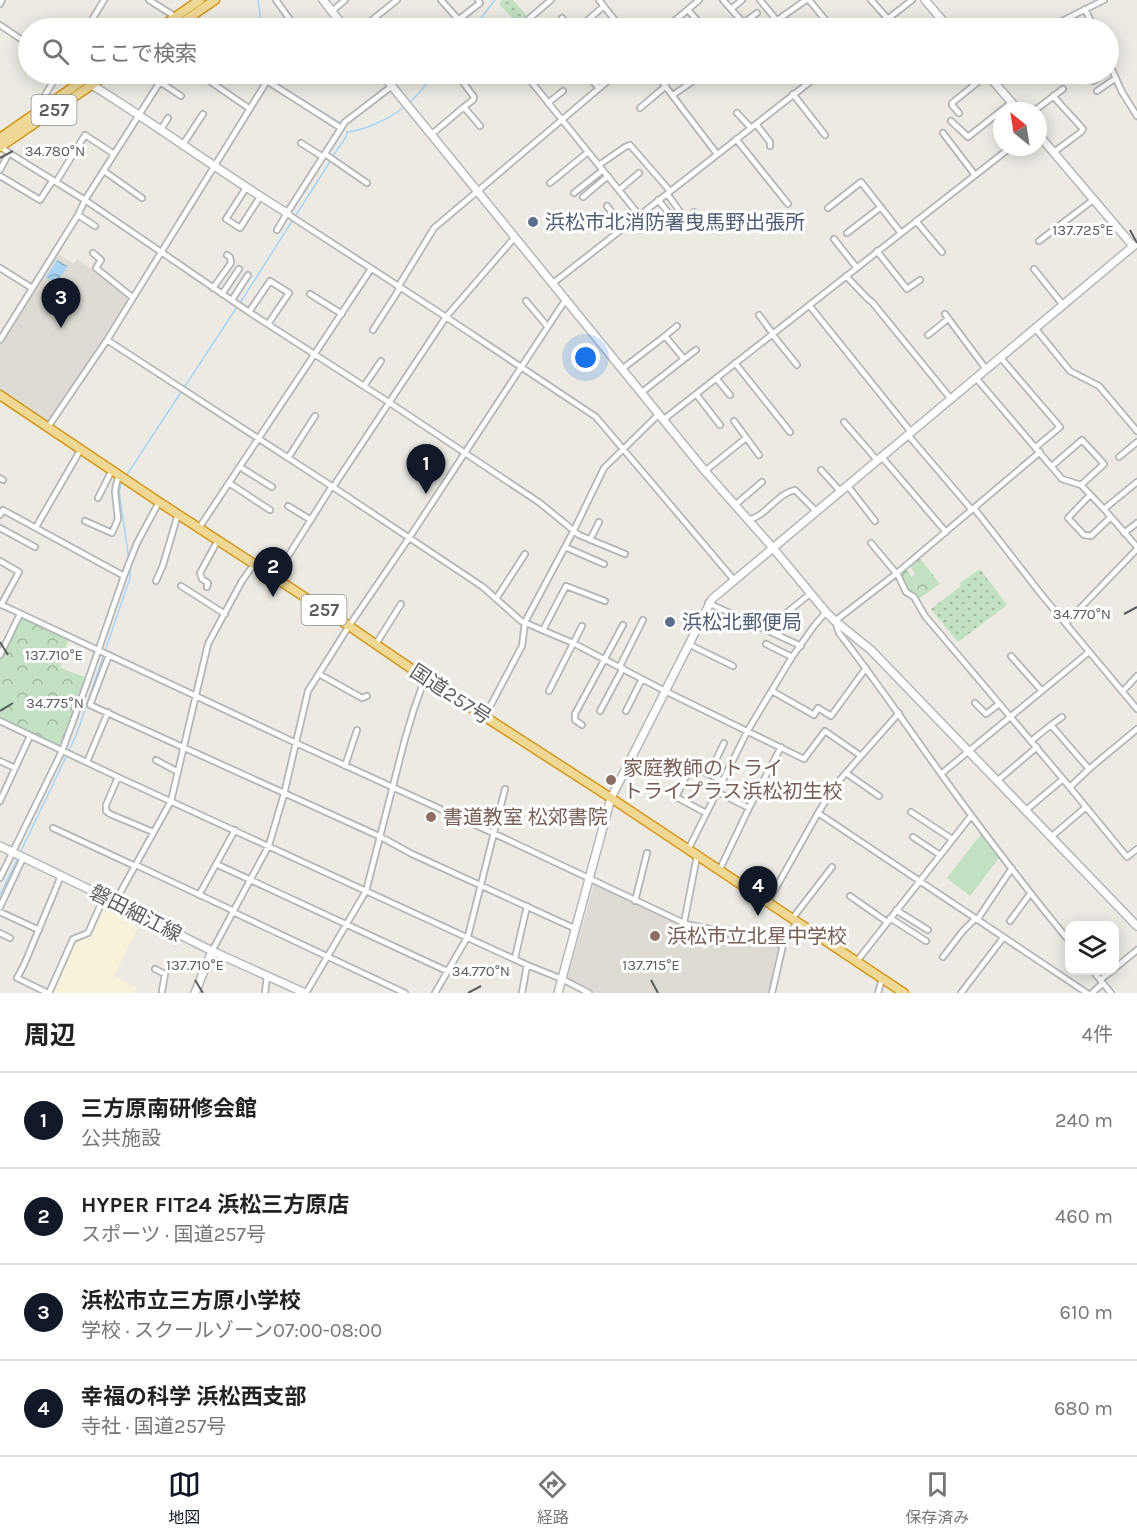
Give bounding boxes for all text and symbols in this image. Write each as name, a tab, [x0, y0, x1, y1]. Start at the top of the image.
search box	[18, 18, 1119, 84]
icon: search	[39, 35, 72, 68]
text: ここで検索	[87, 41, 197, 67]
road number: 257	[32, 95, 76, 125]
north arrow	[993, 102, 1047, 156]
text: 34.780°N	[25, 142, 85, 160]
place label: 浜松市北消防署曳馬野出張所	[545, 211, 805, 234]
marker: 浜松市北消防署曳馬野出張所	[526, 215, 540, 229]
text: 137.725°E	[1052, 221, 1114, 239]
pin: 3	[42, 278, 80, 328]
your location	[571, 343, 600, 372]
pin: 1	[406, 444, 446, 494]
pin: 2	[254, 548, 292, 597]
road number: 257	[302, 595, 346, 625]
text: 34.770°N	[1053, 605, 1111, 623]
place label: 浜松北郵便局	[682, 611, 802, 634]
marker: 浜松北郵便局	[663, 615, 677, 629]
text: 137.710°E	[25, 646, 83, 664]
street label: 国道257号	[406, 660, 496, 729]
text: 34.775°N	[26, 694, 84, 712]
place label: 家庭教師のトライ トライプラス浜松初生校	[623, 757, 843, 803]
marker: 家庭教師のトライ トライプラス浜松初生校	[604, 773, 618, 787]
place label: 書道教室 松郊書院	[443, 806, 608, 829]
marker: 書道教室 松郊書院	[424, 810, 438, 824]
pin: 4	[738, 866, 777, 916]
street label: 磐田細江線	[86, 880, 186, 946]
map controls	[1065, 921, 1119, 975]
button: layers	[1065, 921, 1119, 975]
place label: 浜松市立北星中学校	[667, 925, 847, 948]
marker: 浜松市立北星中学校	[648, 929, 662, 943]
text: 137.710°E	[166, 956, 224, 974]
text: 137.715°E	[622, 956, 680, 974]
text: 34.770°N	[452, 962, 510, 980]
text: 周辺	[24, 1020, 76, 1051]
text: 4件	[1082, 1023, 1113, 1046]
text: 三方原南研修会館	[81, 1096, 257, 1122]
text: 1	[40, 1109, 47, 1132]
text: 240 m	[1055, 1109, 1113, 1132]
text: 公共施設	[81, 1127, 161, 1150]
text: HYPER FIT24 浜松三方原店	[81, 1192, 349, 1218]
text: 2	[37, 1205, 50, 1228]
text: 460 m	[1055, 1205, 1113, 1228]
text: スポーツ · 国道257号	[81, 1223, 266, 1246]
text: 浜松市立三方原小学校	[81, 1288, 301, 1314]
text: 3	[37, 1301, 50, 1324]
text: 610 m	[1060, 1301, 1113, 1324]
text: 学校 · スクールゾーン07:00-08:00	[81, 1319, 382, 1342]
text: 幸福の科学 浜松西支部	[81, 1384, 307, 1410]
text: 4	[38, 1397, 49, 1420]
text: 680 m	[1054, 1397, 1113, 1420]
text: 寺社 · 国道257号	[81, 1415, 226, 1438]
tab: 地図	[168, 1468, 201, 1528]
tab: 経路	[536, 1468, 569, 1528]
tab: 保存済み	[905, 1468, 969, 1528]

